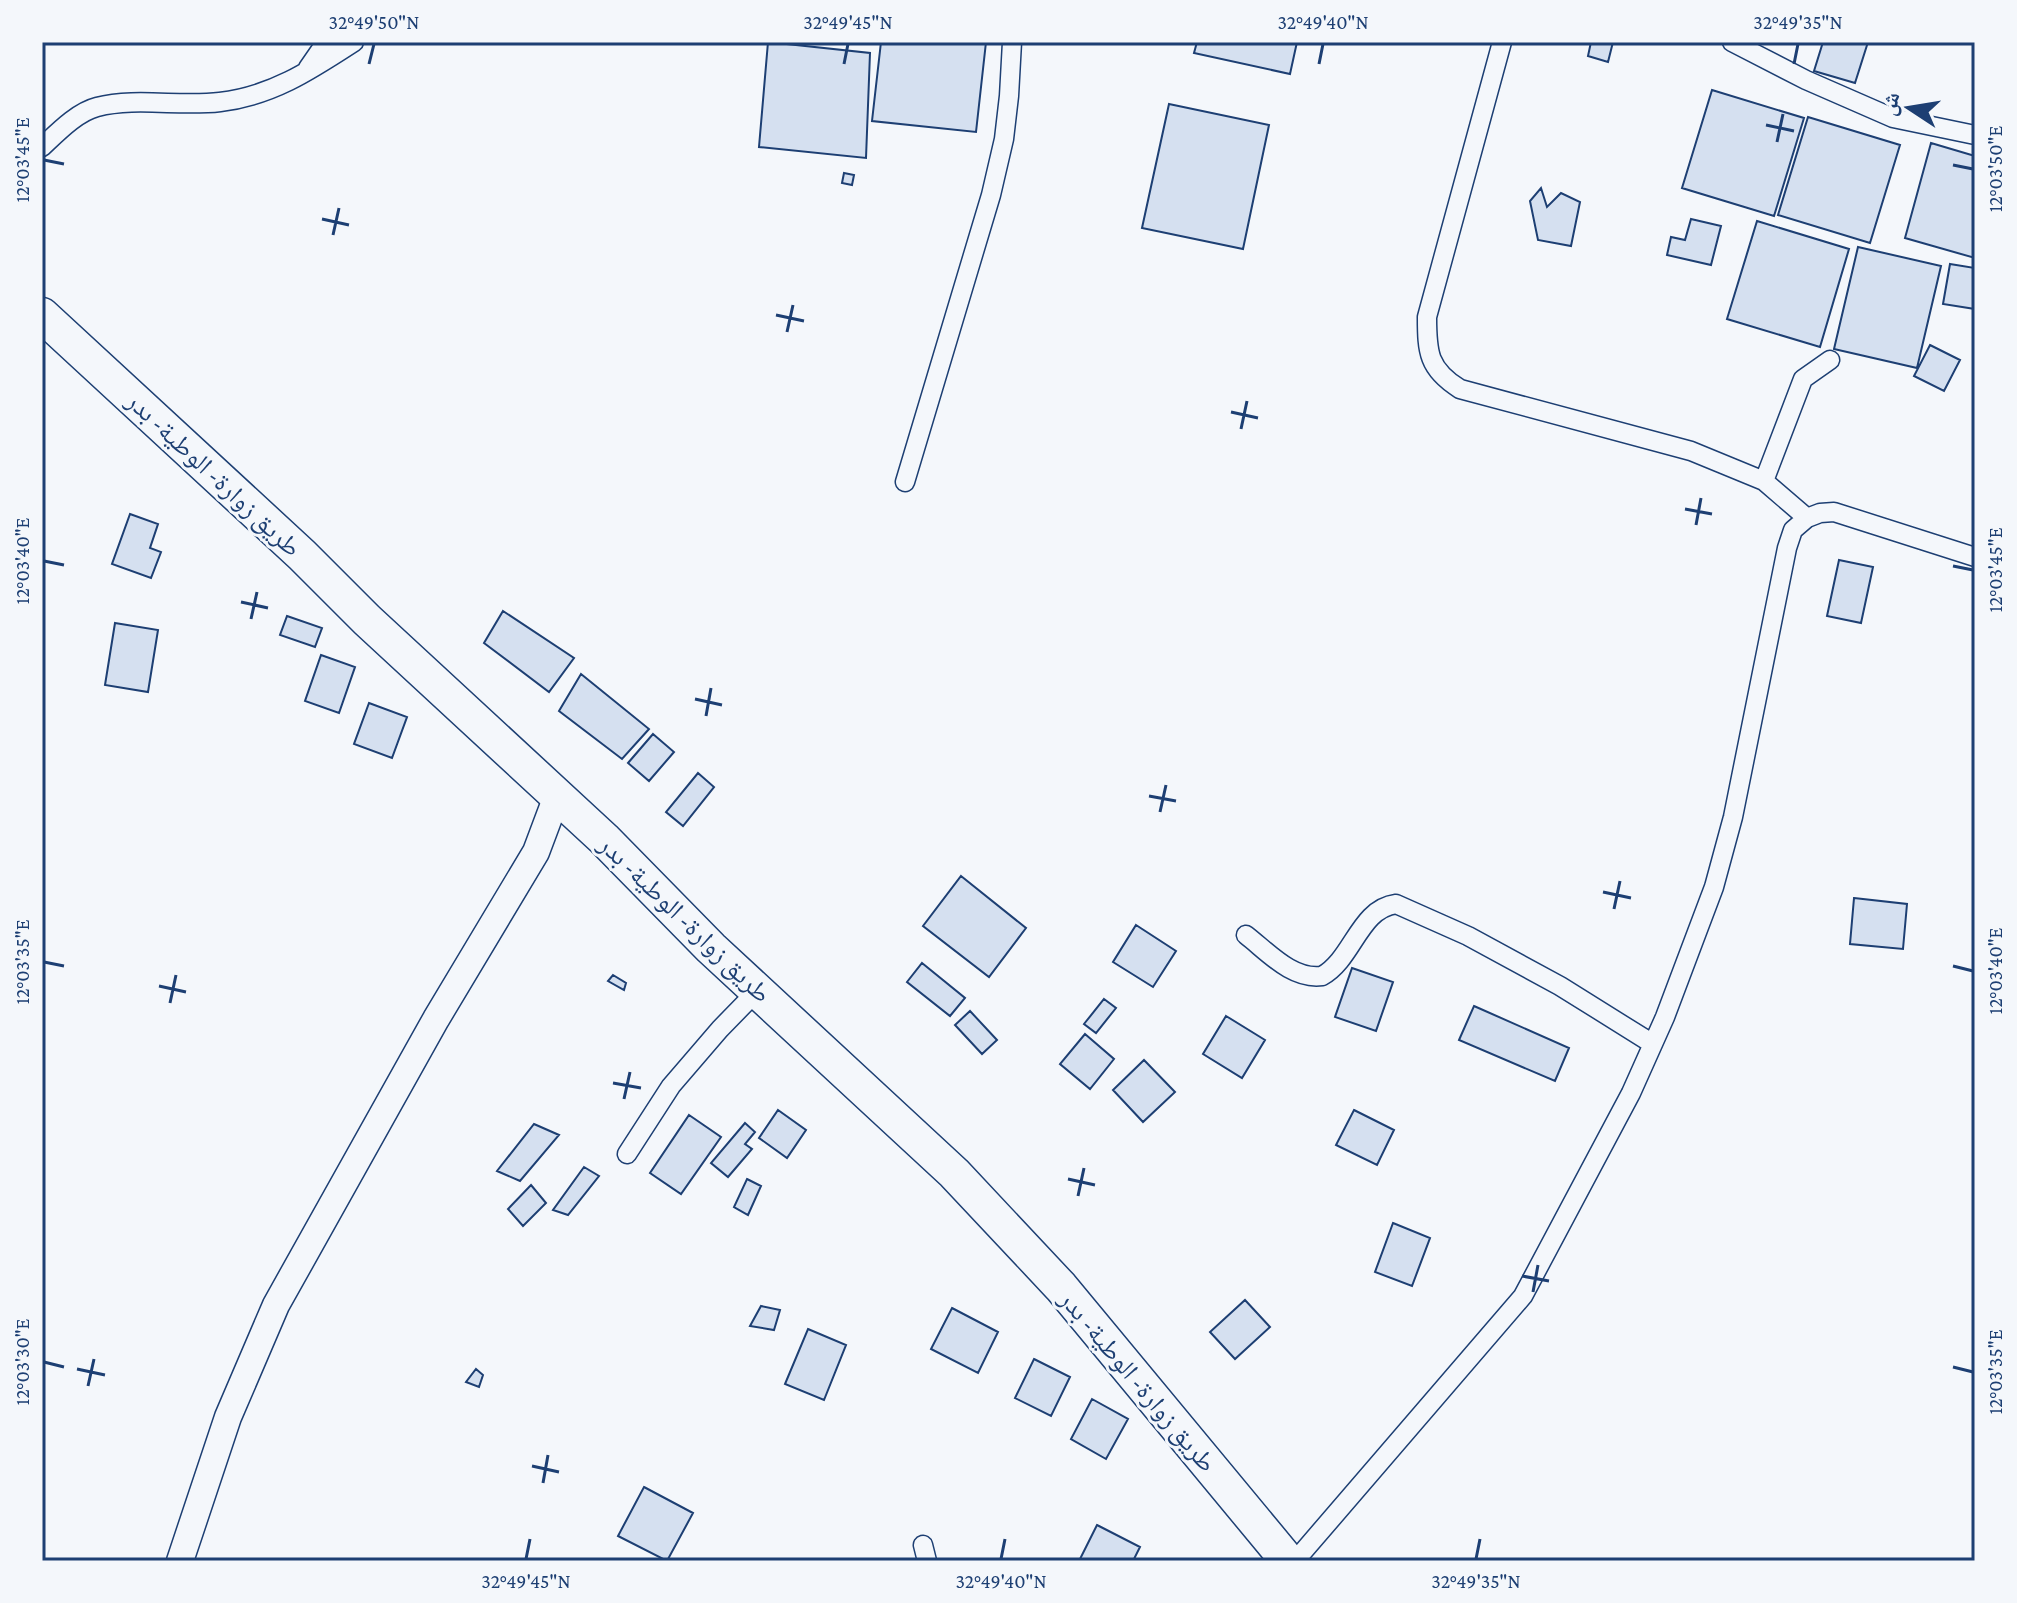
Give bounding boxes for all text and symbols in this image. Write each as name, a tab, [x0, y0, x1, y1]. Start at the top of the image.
text: 32°49'50"N	[329, 11, 419, 33]
text: 32°49'45"N	[803, 11, 893, 33]
text: 32°49'40"N	[1277, 11, 1369, 33]
text: 32°49'35"N	[1753, 11, 1843, 33]
north arrow	[1869, 68, 1949, 148]
text: ش	[1875, 90, 1906, 118]
text: 12°03'45"E	[11, 117, 33, 203]
text: 12°03'50"E	[1984, 126, 2006, 212]
street label: طريق زوارة- الوطية- بدر	[119, 385, 307, 563]
text: 12°03'40"E	[11, 517, 33, 604]
text: 12°03'45"E	[1984, 527, 2006, 613]
street label: طريق زوارة- الوطية- بدر	[591, 829, 777, 1010]
text: 12°03'35"E	[11, 919, 33, 1005]
text: 12°03'40"E	[1984, 927, 2006, 1014]
street label: طريق زوارة- الوطية- بدر	[1052, 1284, 1222, 1478]
text: 12°03'30"E	[11, 1318, 33, 1405]
text: 12°03'35"E	[1984, 1329, 2006, 1415]
text: 32°49'45"N	[481, 1570, 571, 1592]
text: 32°49'40"N	[955, 1570, 1047, 1592]
text: 32°49'35"N	[1431, 1570, 1521, 1592]

